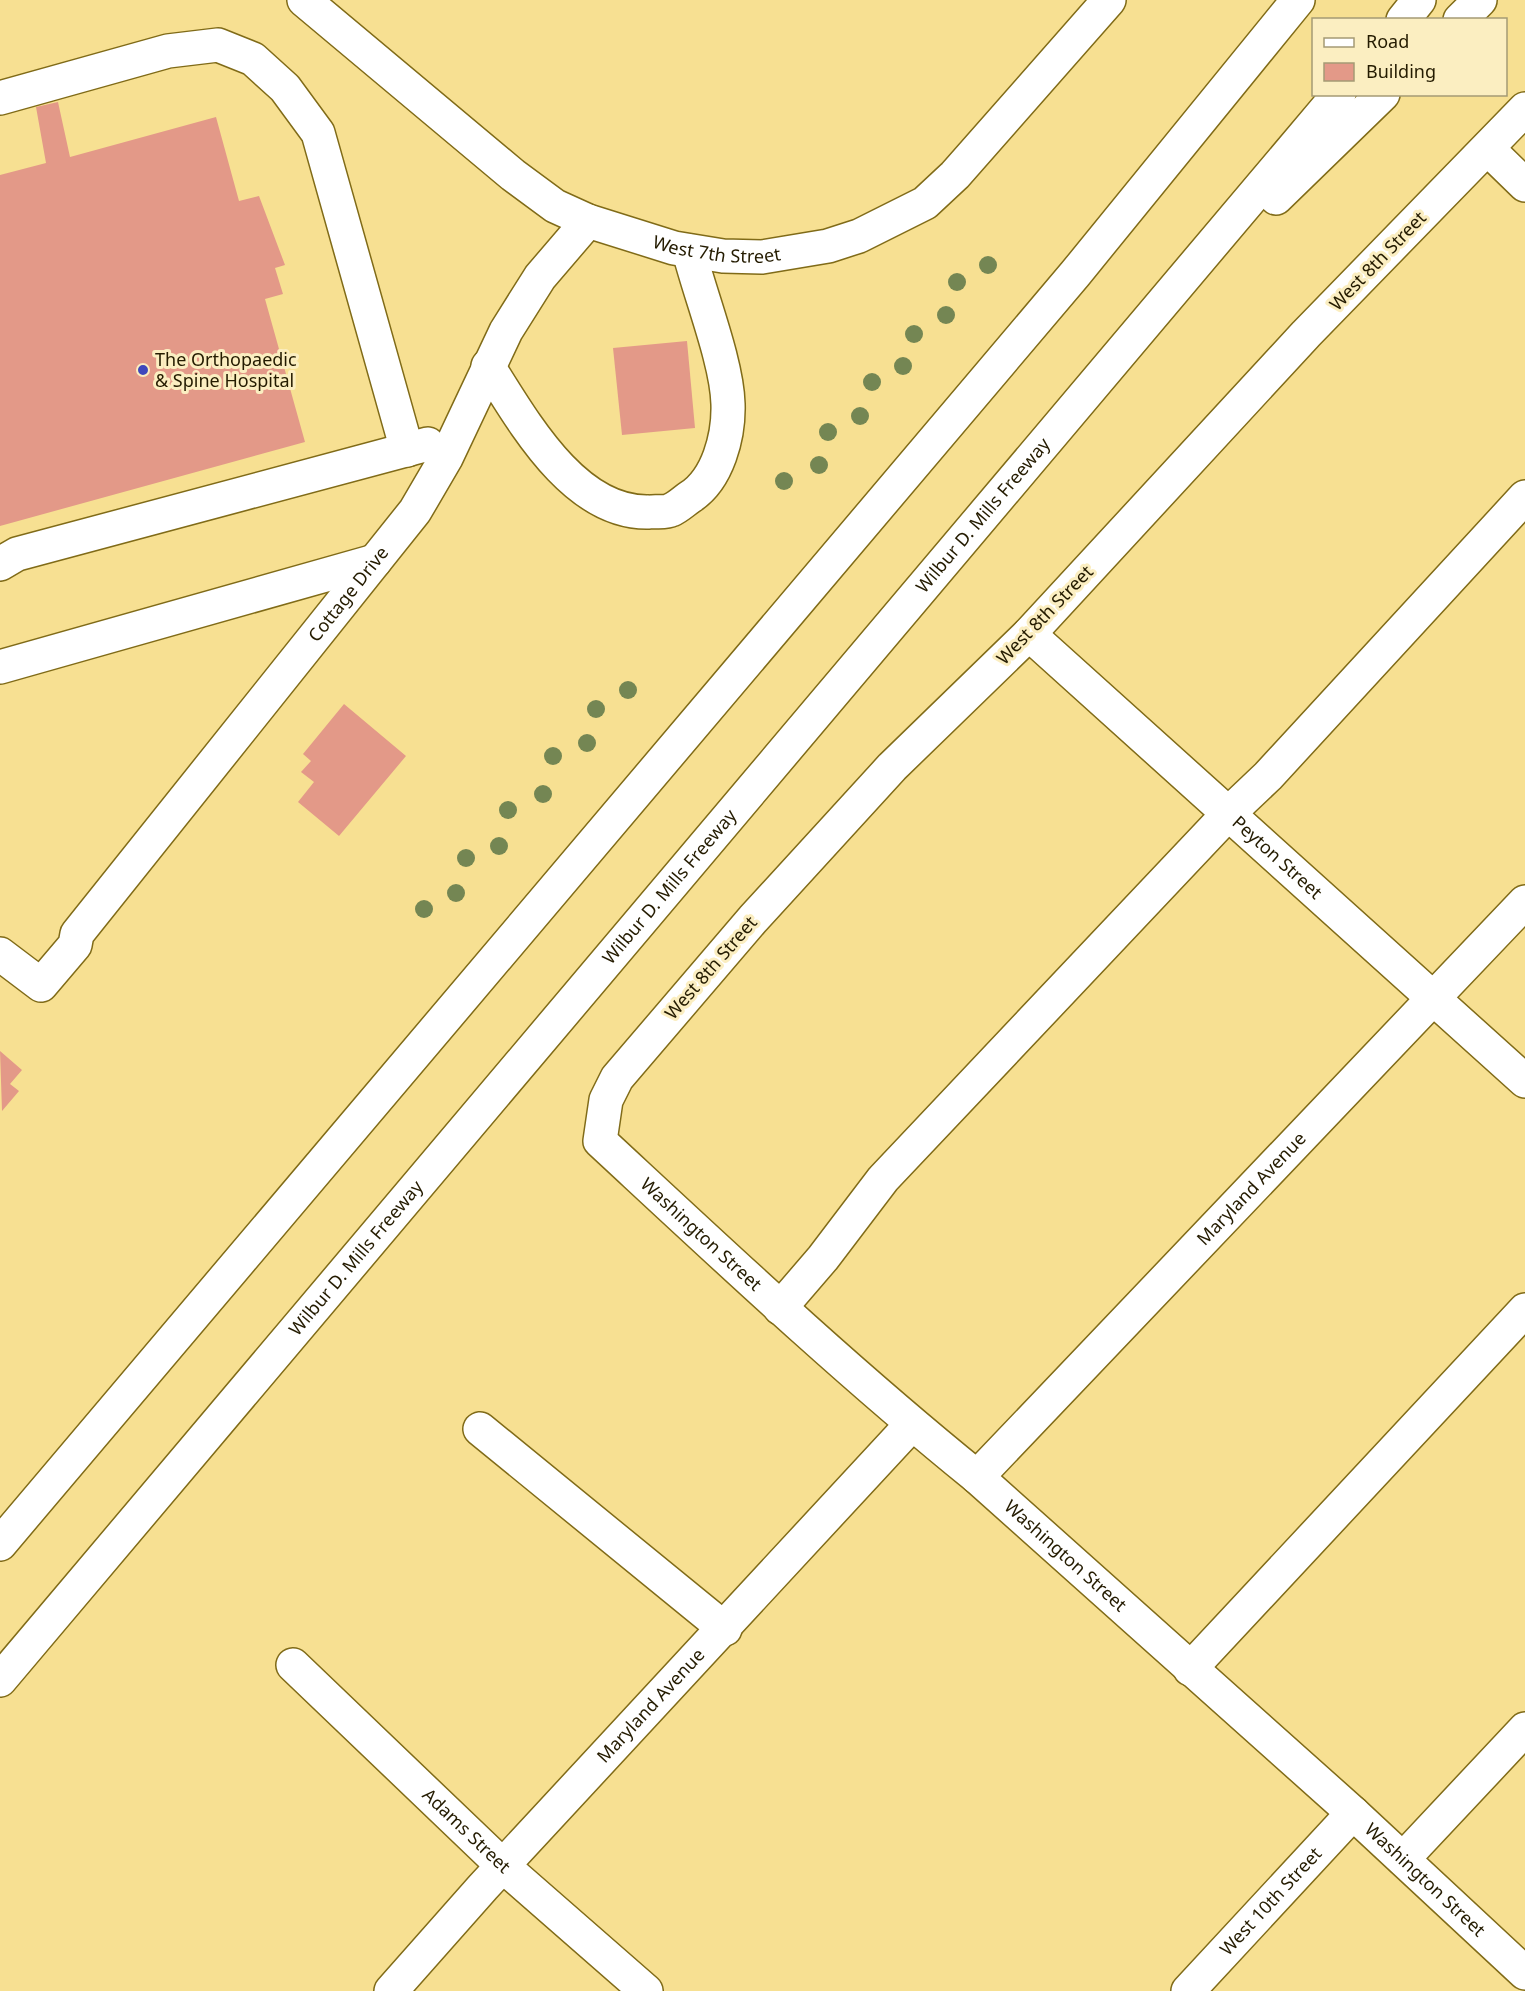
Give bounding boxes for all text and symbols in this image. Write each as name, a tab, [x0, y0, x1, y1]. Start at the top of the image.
legend	[1312, 18, 1507, 96]
text: Road	[1366, 29, 1409, 53]
text: Building	[1366, 59, 1436, 83]
street label: West 8th Street	[1324, 205, 1431, 315]
street label: West 7th Street	[650, 229, 783, 268]
place label: The Orthopaedic & Spine Hospital	[155, 347, 297, 392]
marker: The Orthopaedic & Spine Hospital	[136, 363, 150, 377]
street label: Wilbur D. Mills Freeway	[910, 432, 1055, 597]
street label: Cottage Drive	[302, 541, 393, 646]
street label: West 8th Street	[991, 559, 1098, 669]
street label: Wilbur D. Mills Freeway	[597, 803, 742, 969]
street label: Peyton Street	[1228, 810, 1328, 904]
street label: West 8th Street	[659, 910, 762, 1024]
street label: Maryland Avenue	[1191, 1126, 1311, 1250]
street label: Washington Street	[636, 1172, 768, 1296]
street label: Wilbur D. Mills Freeway	[283, 1174, 428, 1340]
street label: Washington Street	[1000, 1494, 1133, 1617]
street label: Maryland Avenue	[591, 1643, 709, 1767]
street label: Adams Street	[418, 1782, 516, 1878]
street label: Washington Street	[1360, 1817, 1491, 1942]
street label: West 10th Street	[1214, 1841, 1327, 1960]

